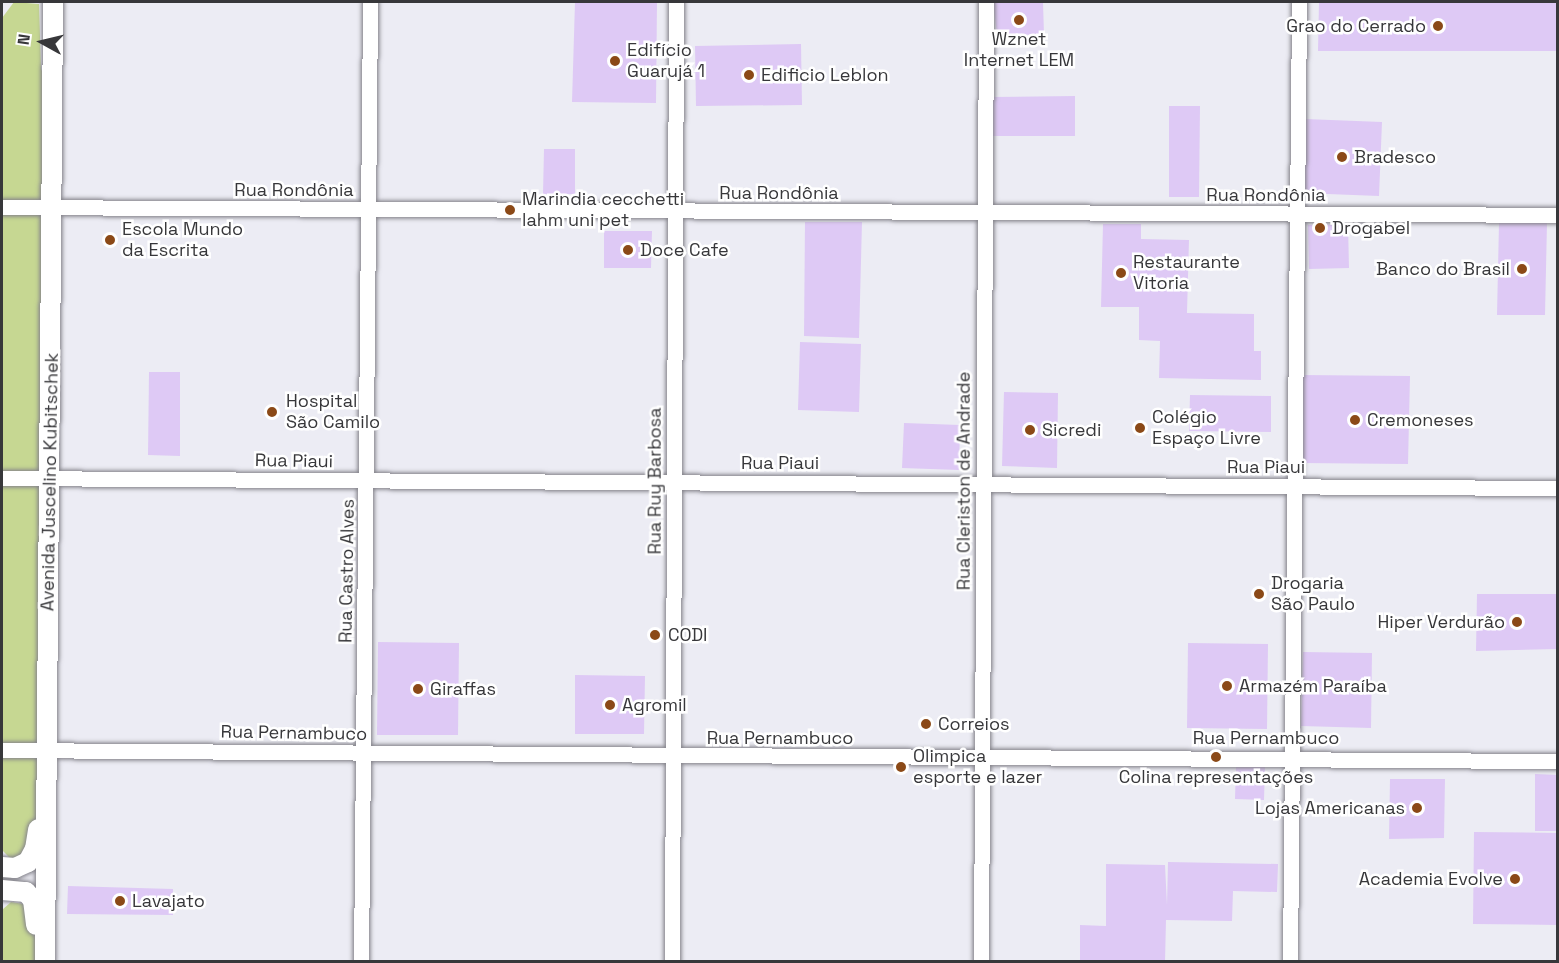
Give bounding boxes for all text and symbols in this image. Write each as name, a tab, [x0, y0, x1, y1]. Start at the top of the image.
north arrow	[12, 12, 72, 72]
marker: Wznet Internet LEM	[1012, 13, 1026, 27]
place label: Grao do Cerrado	[1286, 15, 1426, 37]
marker: Grao do Cerrado	[1431, 19, 1445, 33]
place label: Wznet Internet LEM	[964, 29, 1074, 72]
text: N	[13, 33, 35, 46]
place label: Edifício Guarujá 1	[627, 40, 705, 82]
marker: Edifício Guarujá 1	[608, 54, 622, 68]
place label: Edificio Leblon	[761, 64, 889, 86]
marker: Edificio Leblon	[742, 68, 756, 82]
place label: Bradesco	[1354, 146, 1436, 168]
marker: Bradesco	[1335, 150, 1349, 164]
street label: Rua Rondônia	[234, 179, 354, 201]
street label: Rua Rondônia	[719, 182, 839, 204]
street label: Rua Rondônia	[1206, 184, 1326, 206]
place label: Marindia cecchetti lahm uni pet	[522, 189, 684, 232]
marker: Marindia cecchetti lahm uni pet	[503, 203, 517, 217]
place label: Drogabel	[1332, 217, 1410, 239]
place label: Escola Mundo da Escrita	[122, 219, 243, 262]
marker: Drogabel	[1313, 221, 1327, 235]
marker: Escola Mundo da Escrita	[103, 233, 117, 247]
place label: Doce Cafe	[640, 239, 729, 261]
marker: Doce Cafe	[621, 243, 635, 257]
place label: Restaurante Vitoria	[1133, 252, 1240, 294]
place label: Banco do Brasil	[1376, 258, 1510, 280]
marker: Banco do Brasil	[1515, 262, 1529, 276]
marker: Restaurante Vitoria	[1114, 266, 1128, 280]
street label: Avenida Juscelino Kubitschek	[37, 353, 63, 611]
street label: Rua Cleriston de Andrade	[953, 372, 975, 590]
place label: Hospital São Camilo	[286, 391, 380, 434]
marker: Hospital São Camilo	[263, 403, 281, 421]
place label: Colégio Espaço Livre	[1152, 407, 1261, 450]
street label: Rua Ruy Barbosa	[644, 408, 666, 554]
place label: Cremoneses	[1367, 409, 1474, 431]
marker: Cremoneses	[1348, 413, 1362, 427]
place label: Sicredi	[1042, 419, 1101, 441]
marker: Colégio Espaço Livre	[1133, 421, 1147, 435]
marker: Sicredi	[1023, 423, 1037, 437]
street label: Rua Piaui	[255, 450, 333, 472]
street label: Rua Piaui	[741, 452, 819, 474]
street label: Rua Piaui	[1227, 456, 1305, 478]
street label: Rua Castro Alves	[335, 499, 359, 643]
place label: Drogaria São Paulo	[1271, 573, 1355, 616]
marker: Drogaria São Paulo	[1252, 587, 1266, 601]
place label: Hiper Verdurão	[1377, 611, 1505, 633]
marker: Hiper Verdurão	[1510, 615, 1524, 629]
place label: CODI	[668, 624, 707, 646]
marker: CODI	[646, 626, 664, 644]
place label: Armazém Paraíba	[1239, 675, 1387, 697]
place label: Giraffas	[430, 678, 496, 700]
marker: Armazém Paraíba	[1220, 679, 1234, 693]
marker: Giraffas	[411, 682, 425, 696]
place label: Agromil	[622, 694, 687, 716]
marker: Agromil	[603, 698, 617, 712]
place label: Correios	[938, 713, 1010, 735]
marker: Correios	[919, 717, 933, 731]
street label: Rua Pernambuco	[220, 721, 368, 745]
street label: Rua Pernambuco	[707, 727, 853, 749]
street label: Rua Pernambuco	[1193, 727, 1339, 749]
place label: Olimpica esporte e lazer	[913, 746, 1042, 789]
marker: Colina representações	[1209, 750, 1223, 764]
marker: Olimpica esporte e lazer	[894, 760, 908, 774]
place label: Colina representações	[1119, 766, 1313, 788]
place label: Lojas Americanas	[1255, 797, 1405, 819]
marker: Lojas Americanas	[1410, 801, 1424, 815]
place label: Academia Evolve	[1359, 868, 1503, 890]
marker: Academia Evolve	[1508, 872, 1522, 886]
place label: Lavajato	[132, 890, 205, 912]
marker: Lavajato	[113, 894, 127, 908]

